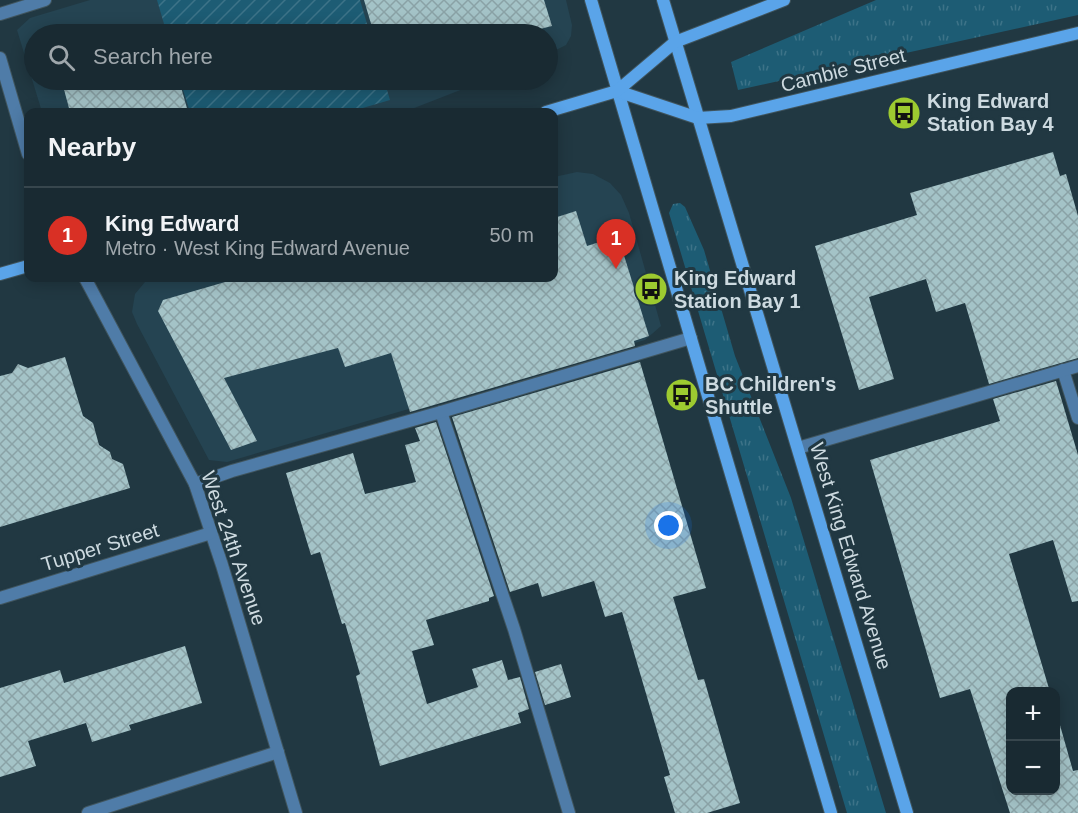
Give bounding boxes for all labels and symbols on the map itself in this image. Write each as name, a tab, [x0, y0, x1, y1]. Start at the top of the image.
street label: Cambie Street	[778, 44, 908, 96]
place label: King Edward Station Bay 4	[927, 90, 1055, 135]
bus stop icon: King Edward Station Bay 4	[886, 95, 922, 131]
pin: 1	[596, 220, 636, 269]
place label: King Edward Station Bay 1	[674, 267, 801, 312]
bus stop icon: King Edward Station Bay 1	[633, 271, 669, 307]
place label: BC Children's Shuttle	[705, 373, 836, 418]
bus stop icon: BC Children's Shuttle	[664, 377, 700, 413]
street label: West King Edward Avenue	[806, 440, 896, 672]
street label: West 24th Avenue	[197, 468, 271, 628]
your location	[654, 511, 683, 540]
street label: Tupper Street	[39, 519, 162, 575]

